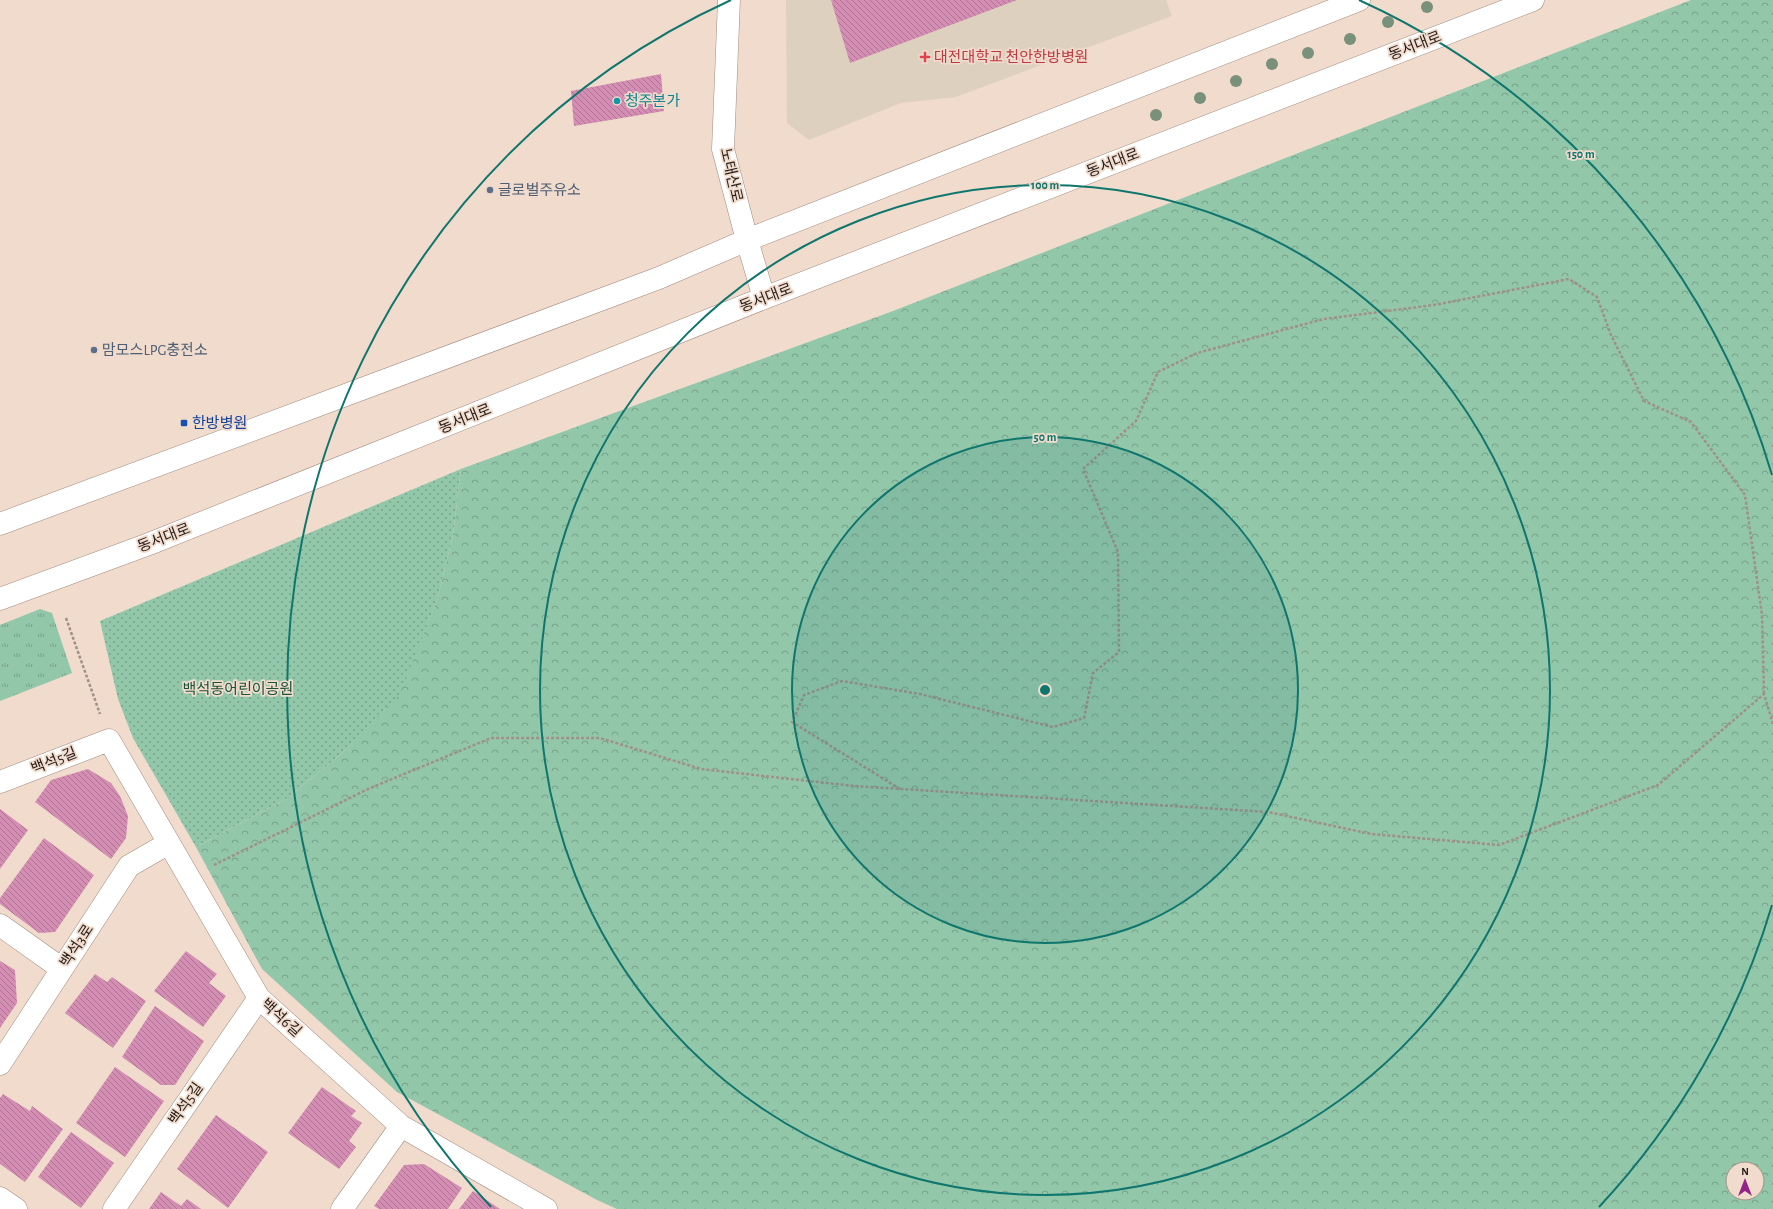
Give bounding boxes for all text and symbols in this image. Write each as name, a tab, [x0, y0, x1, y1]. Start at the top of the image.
street label: 동서대로	[1386, 28, 1443, 63]
place label: 대전대학교 천안한방병원	[934, 48, 1088, 65]
marker: 대전대학교 천안한방병원	[919, 51, 931, 63]
place label: 청주본가	[625, 93, 680, 109]
marker: 청주본가	[612, 96, 622, 106]
street label: 동서대로	[1084, 145, 1141, 180]
street label: 노태산로	[717, 146, 745, 204]
text: 150 m	[1567, 148, 1595, 160]
text: 100 m	[1031, 179, 1059, 191]
place label: 글로벌주유소	[498, 182, 581, 198]
marker: 글로벌주유소	[485, 185, 495, 195]
street label: 동서대로	[737, 280, 794, 315]
place label: 맘모스LPG충전소	[102, 342, 208, 358]
marker: 맘모스LPG충전소	[89, 345, 99, 355]
street label: 동서대로	[436, 401, 493, 436]
place label: 한방병원	[192, 415, 247, 431]
marker: 한방병원	[179, 418, 189, 428]
text: 50 m	[1034, 431, 1057, 443]
street label: 동서대로	[135, 520, 192, 555]
park label: 백석동어린이공원	[183, 681, 293, 697]
centre of rings	[1038, 683, 1052, 697]
street label: 백석5길	[29, 744, 79, 777]
street label: 백석3로	[57, 921, 96, 970]
street label: 백석6길	[258, 995, 305, 1040]
street label: 백석5길	[165, 1080, 206, 1128]
north arrow	[1725, 1161, 1765, 1201]
text: N	[1741, 1166, 1749, 1177]

